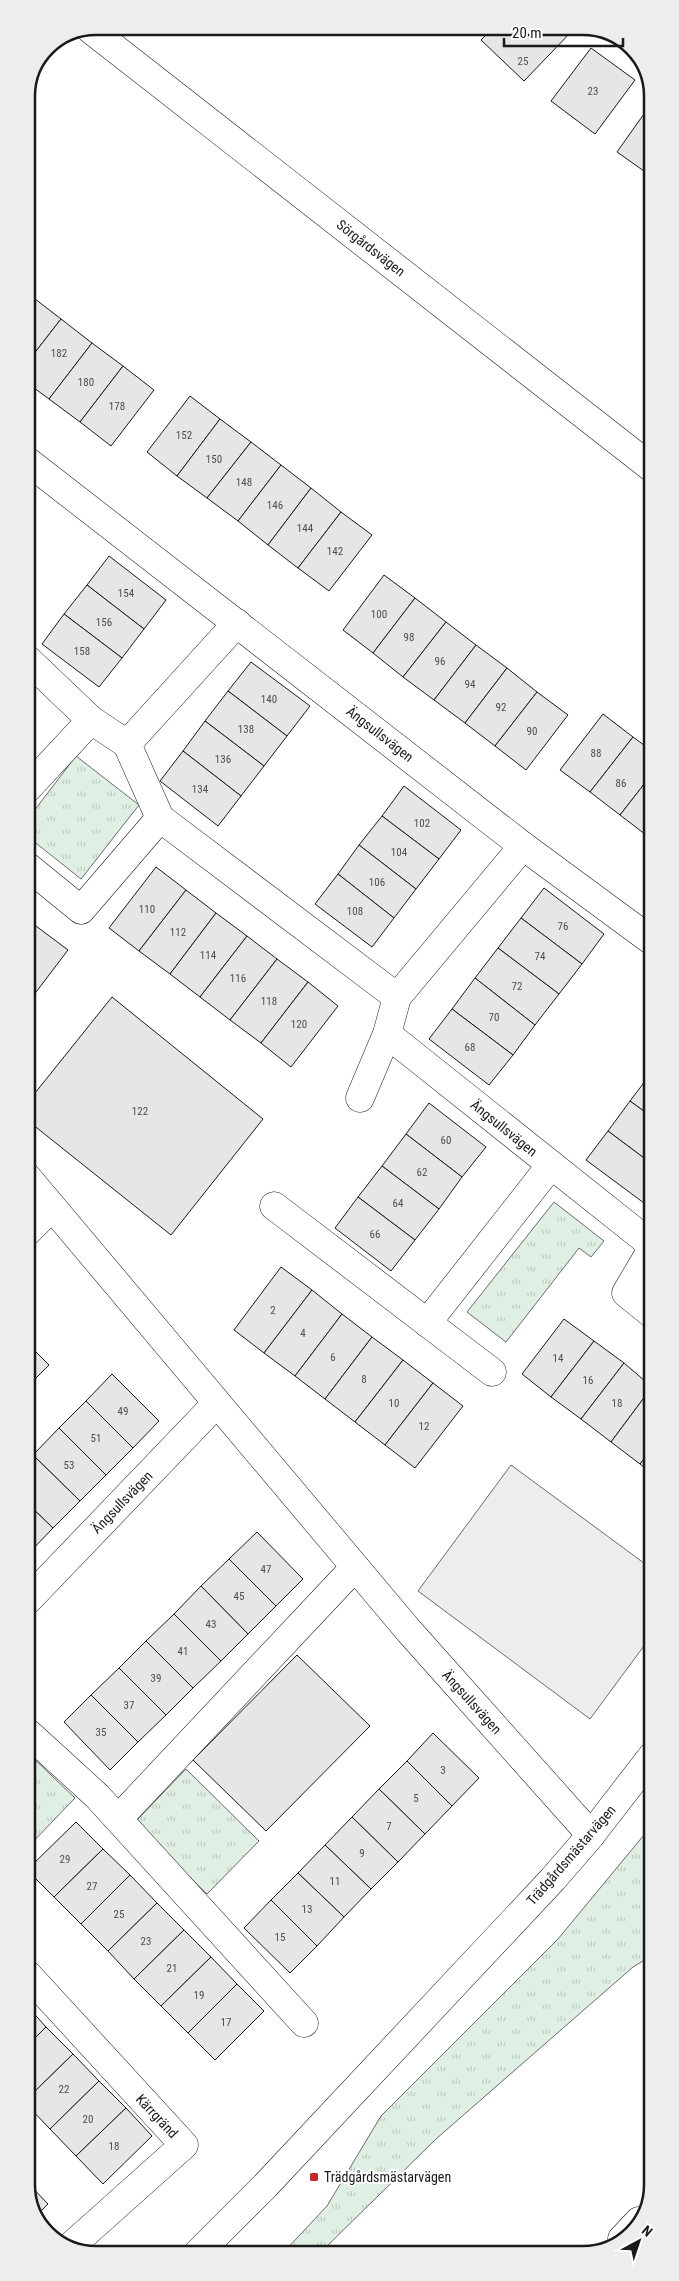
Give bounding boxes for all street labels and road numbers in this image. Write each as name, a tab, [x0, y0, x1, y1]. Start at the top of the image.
street label: Sörgårdsvägen	[334, 216, 408, 280]
street label: Ängsullsvägen	[343, 703, 417, 765]
street label: Ängsullsvägen	[468, 1096, 540, 1160]
street label: Ängsullsvägen	[88, 1467, 156, 1537]
street label: Ängsullsvägen	[439, 1667, 505, 1737]
street label: Trädgårdsmästarvägen	[523, 1802, 619, 1908]
street label: Kärrgränd	[133, 2091, 181, 2141]

